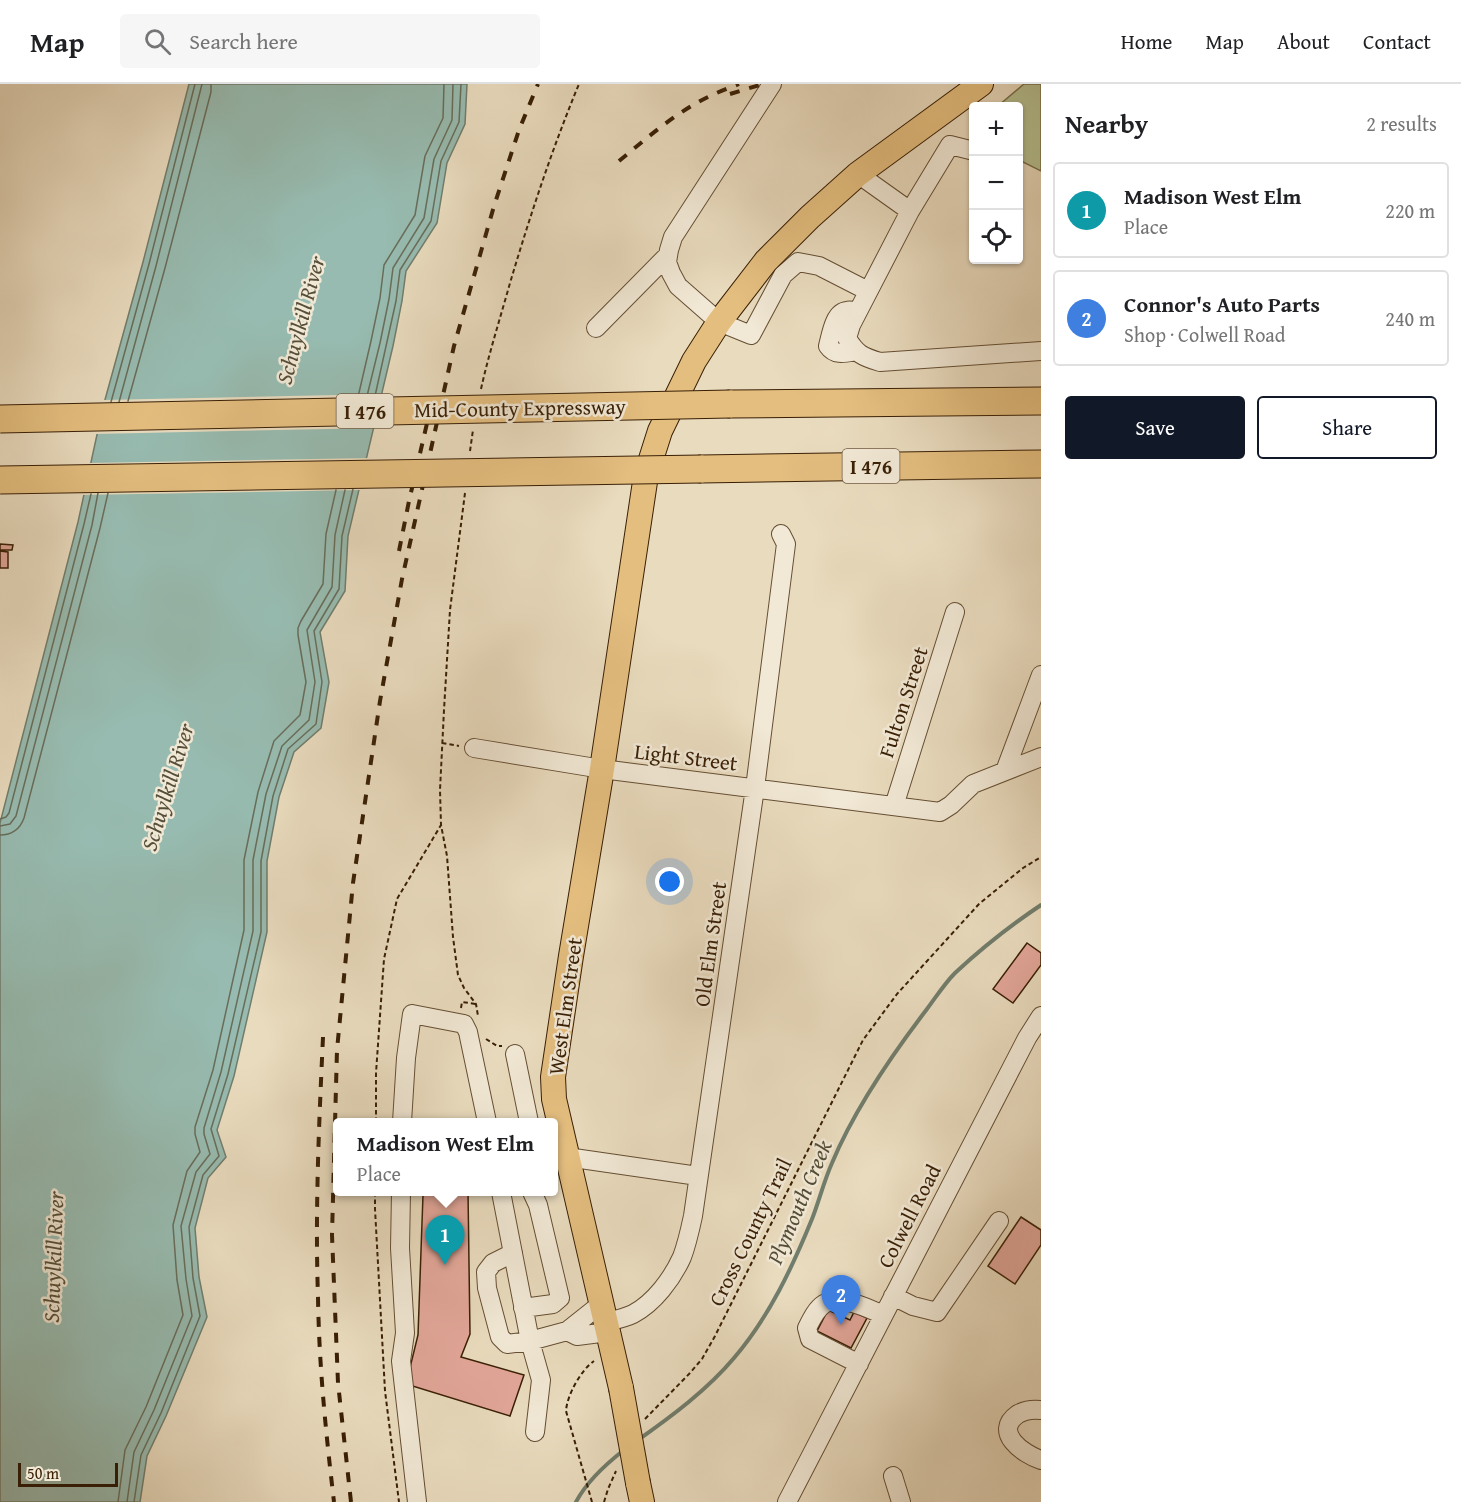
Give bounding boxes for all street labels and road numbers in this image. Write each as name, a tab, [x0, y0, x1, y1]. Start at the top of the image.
street label: Mid-County Expressway	[414, 391, 627, 425]
road number: I 476	[336, 394, 394, 428]
road number: I 476	[842, 449, 900, 483]
street label: Fulton Street	[870, 642, 936, 762]
street label: Light Street	[633, 735, 740, 779]
street label: Old Elm Street	[686, 879, 734, 1009]
street label: West Elm Street	[540, 935, 590, 1077]
street label: Cross County Trail	[701, 1153, 799, 1311]
street label: Colwell Road	[870, 1158, 949, 1273]

